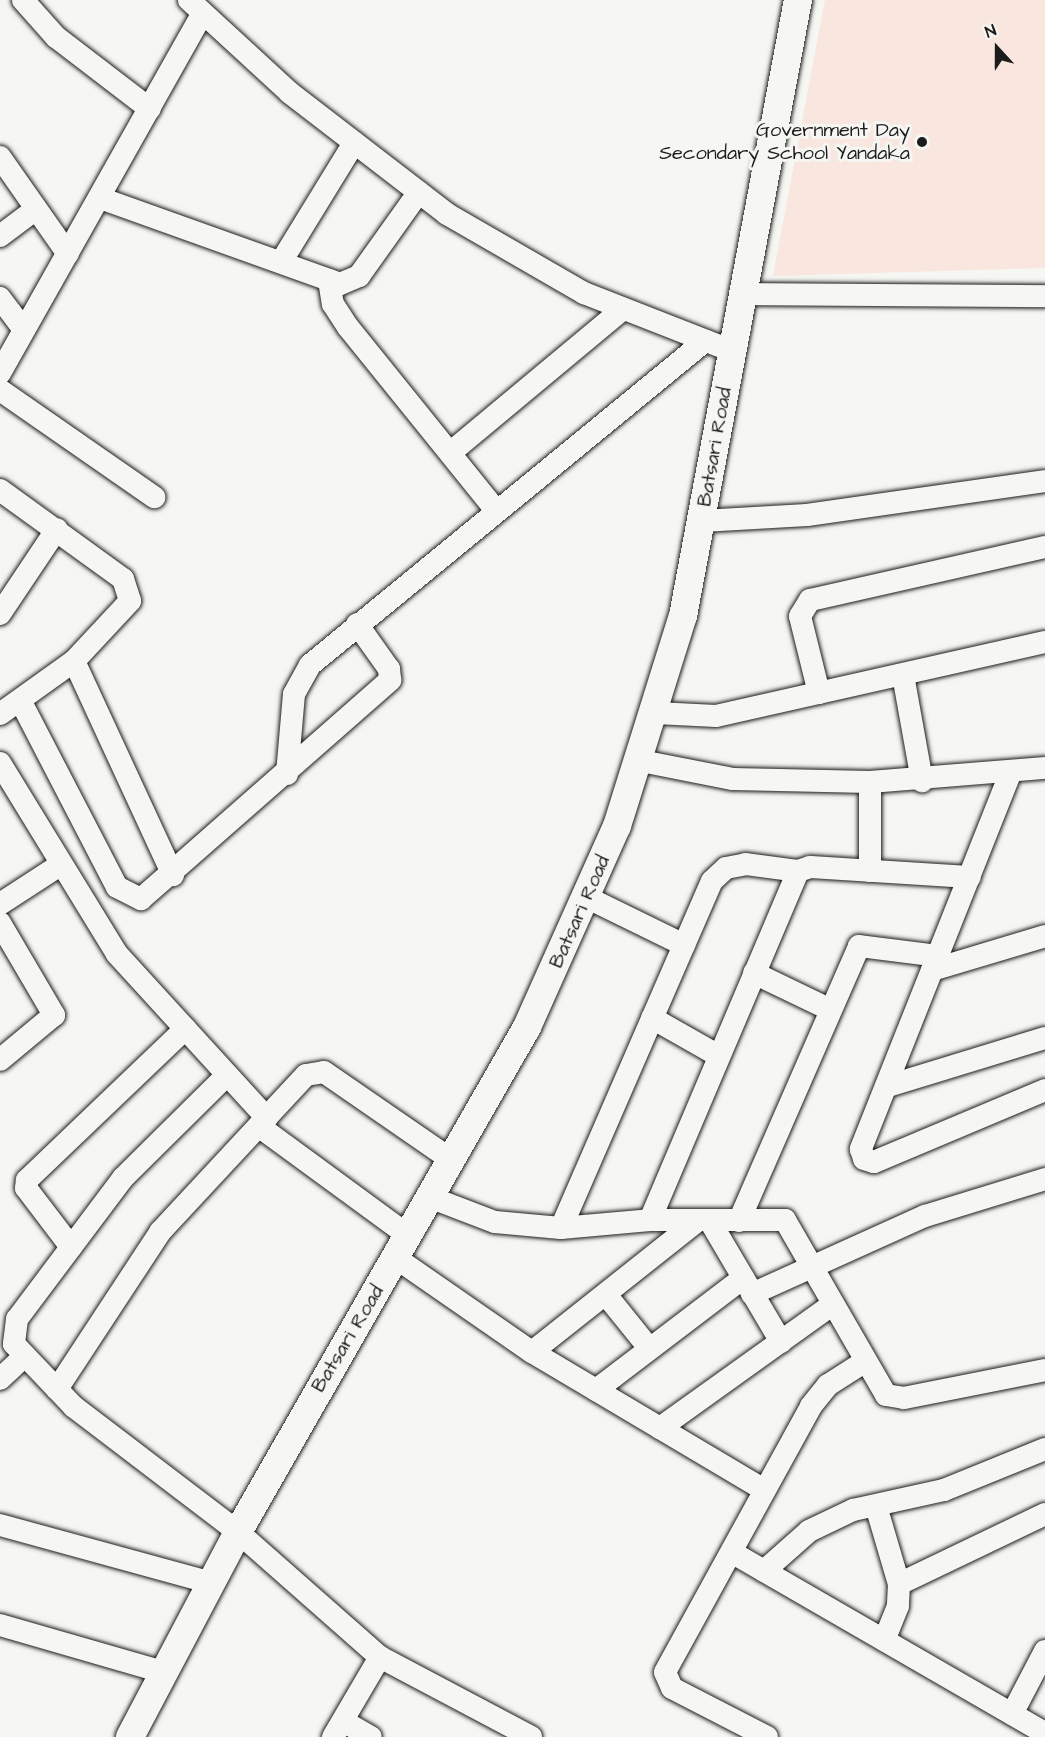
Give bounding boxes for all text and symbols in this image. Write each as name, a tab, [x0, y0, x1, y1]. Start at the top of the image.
north arrow	[967, 18, 1027, 78]
text: N	[982, 19, 999, 43]
place label: Government Day Secondary School Yandaka	[659, 118, 910, 165]
marker: Government Day Secondary School Yandaka	[915, 135, 929, 149]
street label: Batsari Road	[693, 385, 737, 509]
street label: Batsari Road	[544, 852, 616, 972]
street label: Batsari Road	[307, 1281, 389, 1397]

